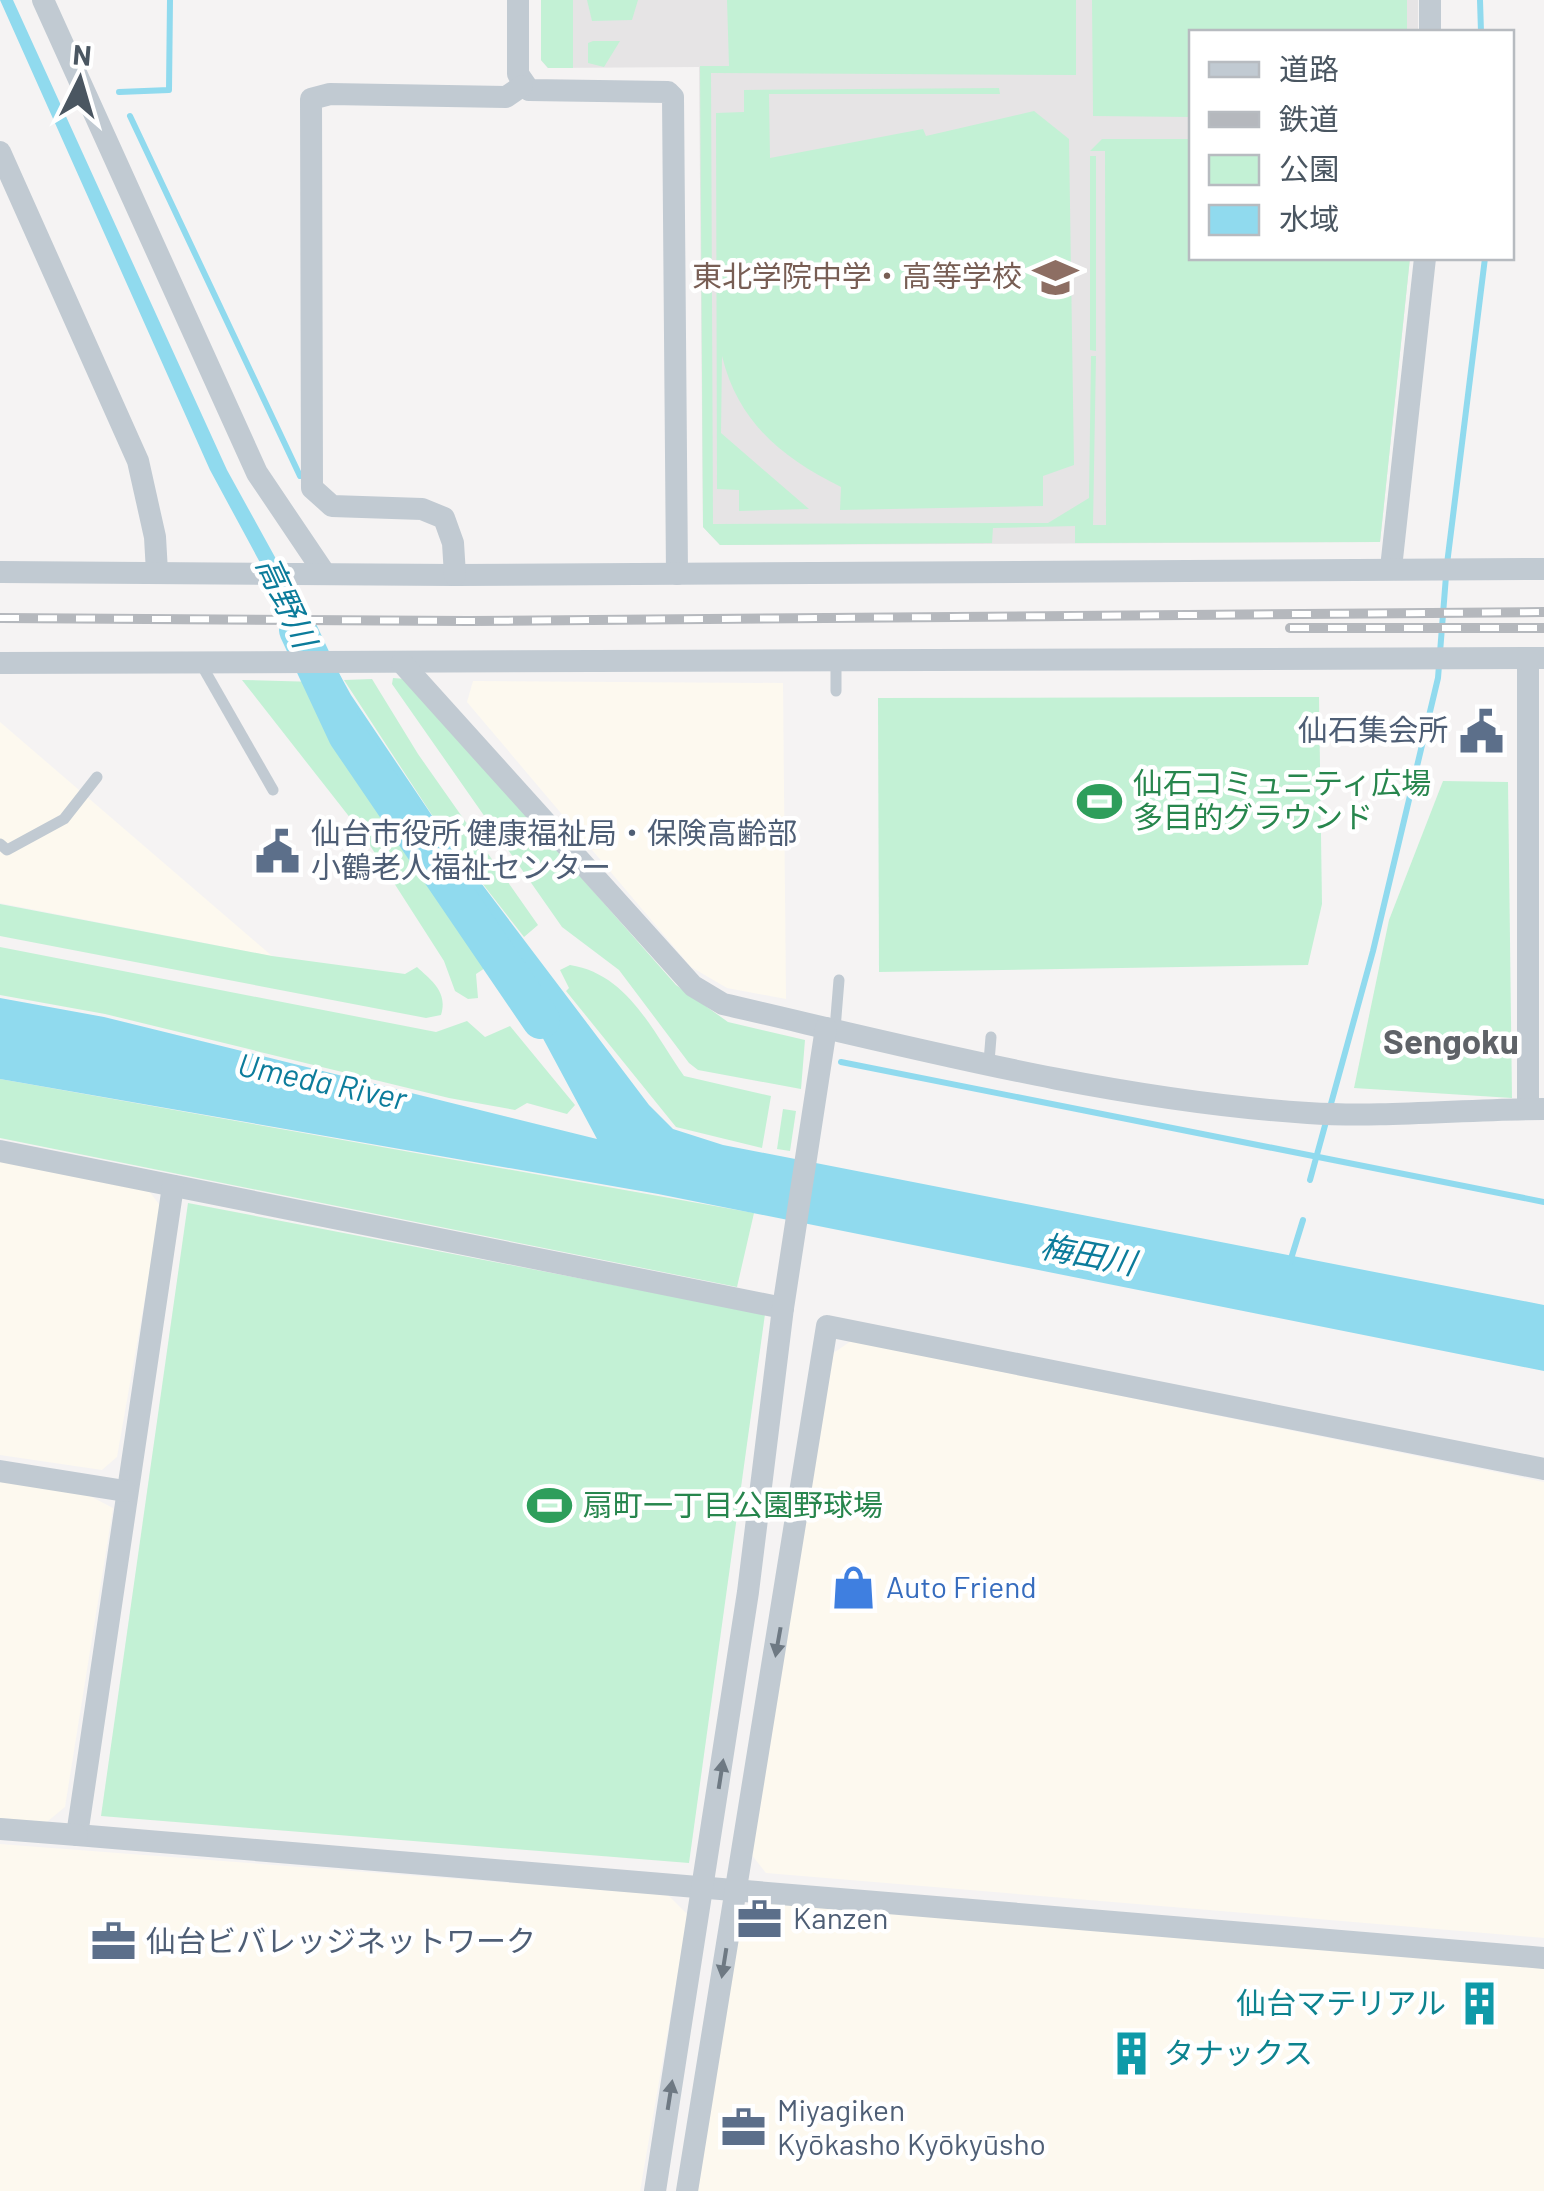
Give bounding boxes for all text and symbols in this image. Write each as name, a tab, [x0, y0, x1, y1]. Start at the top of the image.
north arrow	[30, 30, 130, 130]
legend	[1189, 30, 1514, 260]
text: N	[72, 36, 93, 72]
text: 道路	[1279, 50, 1339, 86]
text: 鉄道	[1279, 100, 1339, 136]
text: 公園	[1279, 150, 1339, 186]
text: 水域	[1279, 200, 1339, 236]
school or university icon: 東北学院中学・高等学校	[1031, 253, 1079, 301]
place label: 東北学院中学・高等学校	[692, 257, 1022, 293]
water label: 高野川	[250, 550, 327, 655]
public building icon: 仙石集会所	[1457, 707, 1505, 755]
place label: 仙石集会所	[1298, 711, 1448, 747]
place label: 仙石コミュニティ広場 多目的グラウンド	[1133, 764, 1431, 834]
sports icon: 仙石コミュニティ広場 多目的グラウンド	[1076, 777, 1124, 825]
place label: 仙台市役所 健康福祉局・保険高齢部 小鶴老人福祉センター	[311, 814, 797, 884]
public building icon: 仙台市役所 健康福祉局・保険高齢部 小鶴老人福祉センター	[254, 827, 302, 875]
district label: Sengoku	[1383, 1019, 1519, 1061]
water label: Umeda River	[235, 1044, 412, 1117]
water label: 梅田川	[1038, 1225, 1142, 1281]
sports icon: 扇町一丁目公園野球場	[526, 1482, 574, 1530]
place label: 扇町一丁目公園野球場	[583, 1486, 883, 1522]
shop icon: Auto Friend	[829, 1564, 877, 1612]
place label: Auto Friend	[886, 1568, 1037, 1604]
one-way arrow	[770, 1627, 785, 1659]
one-way arrow	[713, 1757, 729, 1789]
office icon: Kanzen	[736, 1895, 784, 1943]
place label: Kanzen	[793, 1899, 888, 1935]
office icon: 仙台ビバレッジネットワーク	[89, 1918, 137, 1966]
place label: 仙台ビバレッジネットワーク	[146, 1922, 536, 1958]
one-way arrow	[716, 1948, 731, 1979]
building icon: 仙台マテリアル	[1455, 1980, 1503, 2028]
place label: 仙台マテリアル	[1236, 1984, 1446, 2020]
building icon: タナックス	[1107, 2030, 1155, 2078]
place label: タナックス	[1164, 2034, 1313, 2070]
one-way arrow	[663, 2078, 678, 2110]
place label: Miyagiken Kyōkasho Kyōkyūsho	[777, 2091, 1046, 2161]
office icon: Miyagiken Kyōkasho Kyōkyūsho	[720, 2104, 768, 2152]

